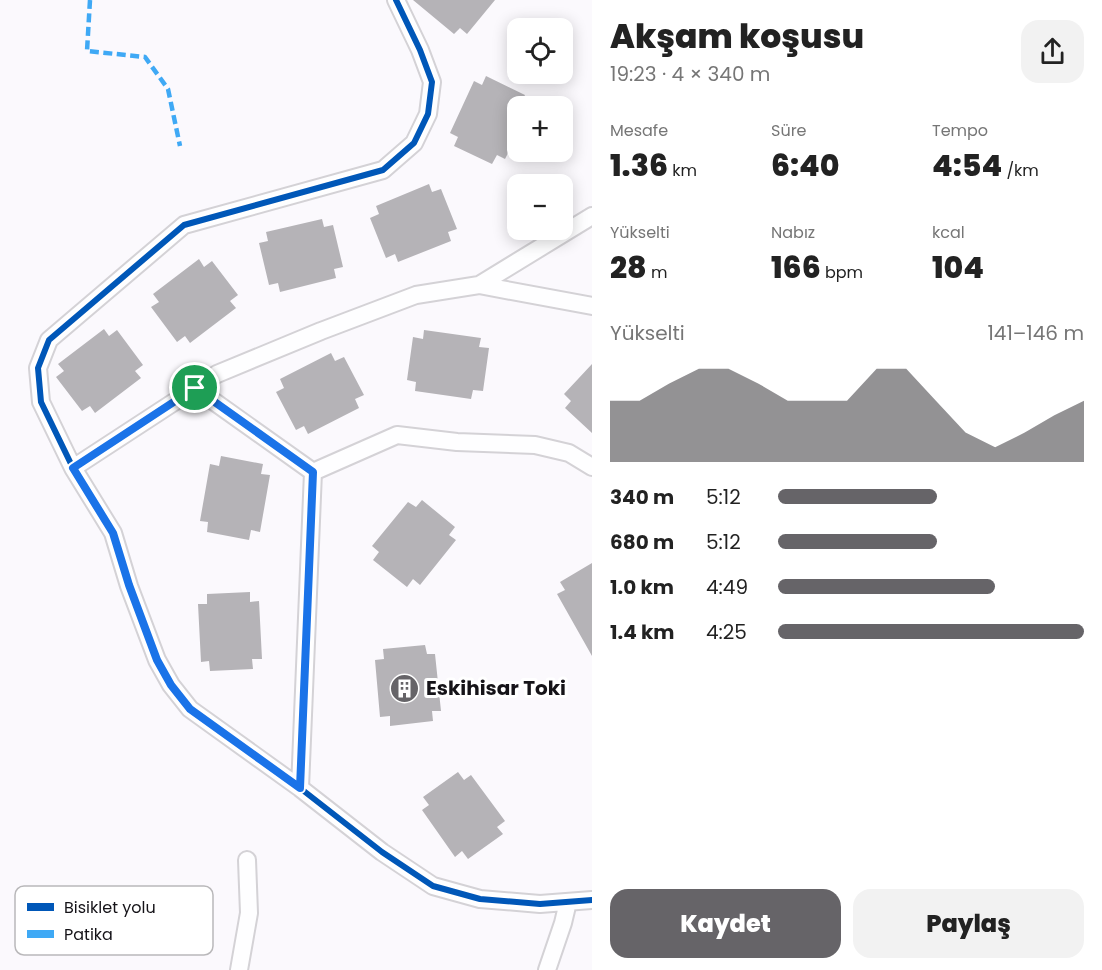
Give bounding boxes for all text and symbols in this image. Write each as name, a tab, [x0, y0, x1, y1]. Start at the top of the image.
text: Akşam koşusu	[610, 13, 864, 60]
map controls	[507, 18, 573, 240]
button: locate	[507, 18, 573, 84]
button: share	[1021, 20, 1084, 83]
text: 19:23 · 4 × 340 m	[610, 60, 770, 88]
button: +	[507, 96, 573, 162]
text: Mesafe	[610, 119, 668, 142]
text: Süre	[771, 119, 807, 142]
text: Tempo	[932, 119, 988, 142]
text: 1.36	[610, 144, 668, 187]
text: 6:40	[771, 144, 840, 187]
text: 4:54	[932, 144, 1002, 187]
text: km	[668, 159, 697, 182]
text: /km	[1002, 159, 1039, 182]
button: −	[507, 174, 573, 240]
text: Yükselti	[610, 221, 670, 244]
text: Nabız	[771, 221, 815, 244]
text: kcal	[932, 221, 965, 244]
text: 28	[610, 246, 647, 289]
text: 166	[771, 246, 821, 289]
text: 104	[932, 246, 984, 289]
text: m	[647, 261, 667, 284]
text: bpm	[821, 261, 863, 284]
text: Yükselti	[610, 319, 685, 347]
text: 141–146 m	[987, 319, 1084, 347]
pin	[169, 362, 220, 413]
icon: arrive	[178, 371, 211, 404]
text: 340 m	[610, 483, 674, 511]
text: 5:12	[706, 483, 741, 511]
text: 680 m	[610, 528, 674, 556]
text: 5:12	[706, 528, 741, 556]
text: 1.0 km	[610, 573, 674, 601]
text: 4:49	[706, 573, 748, 601]
text: 1.4 km	[610, 618, 674, 646]
text: 4:25	[706, 618, 747, 646]
building icon: Eskihisar Toki	[389, 672, 421, 704]
place label: Eskihisar Toki	[426, 674, 566, 702]
legend	[15, 886, 213, 955]
button: Kaydet	[610, 889, 841, 958]
button: Paylaş	[853, 889, 1084, 958]
text: Bisiklet yolu	[64, 896, 156, 919]
text: Patika	[64, 923, 113, 946]

